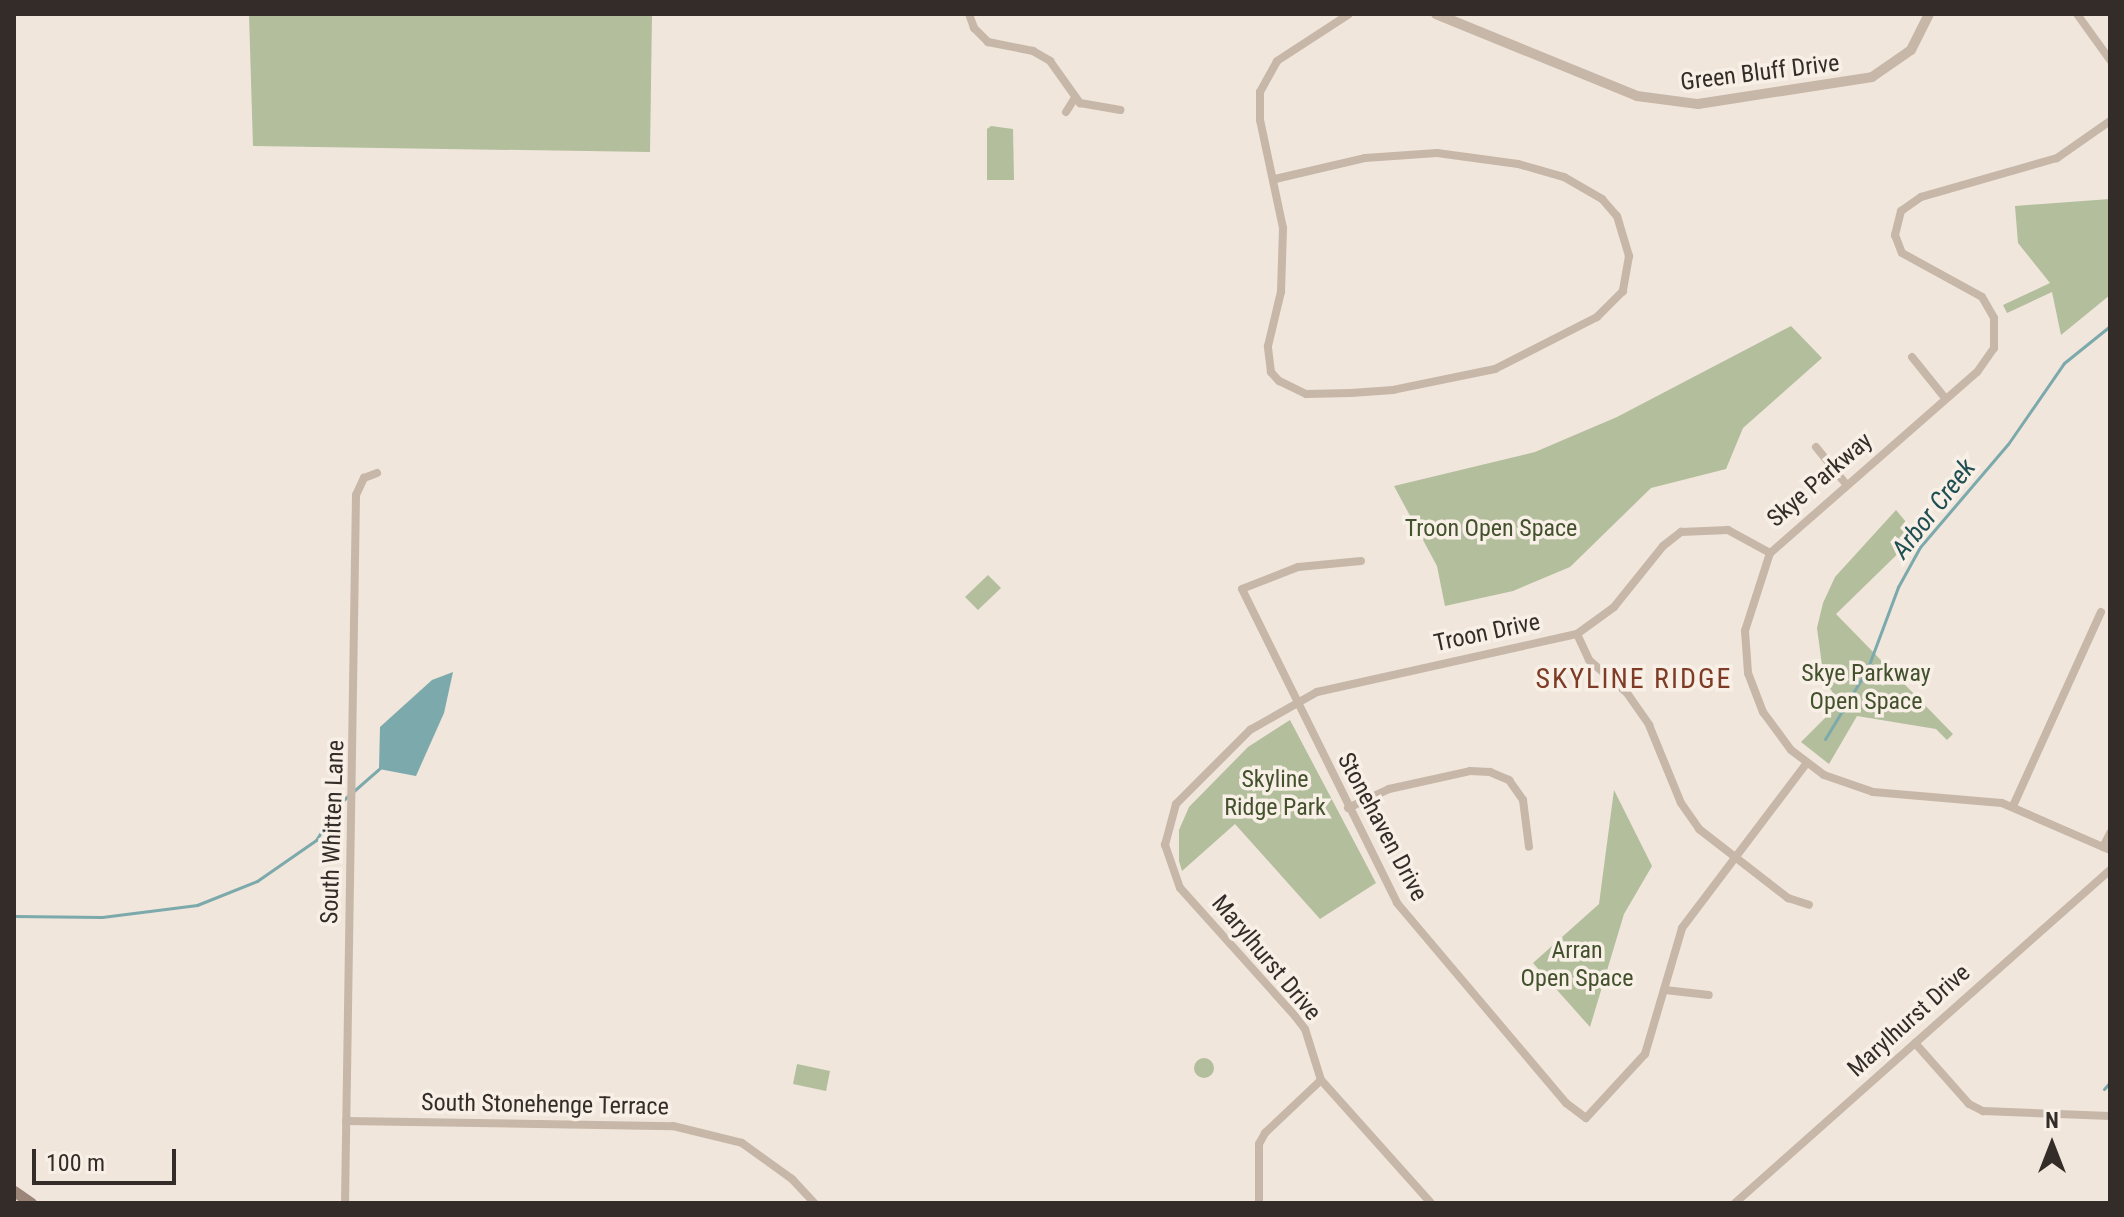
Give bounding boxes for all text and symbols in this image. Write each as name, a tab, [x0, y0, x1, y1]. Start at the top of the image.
street label: Green Bluff Drive	[1679, 49, 1841, 97]
street label: Skye Parkway	[1762, 427, 1878, 533]
water label: Arbor Creek	[1885, 453, 1983, 565]
park label: Troon Open Space	[1405, 515, 1577, 543]
street label: Troon Drive	[1431, 608, 1543, 658]
park label: Skye Parkway Open Space	[1801, 660, 1931, 716]
district label: SKYLINE RIDGE	[1536, 662, 1732, 696]
street label: South Whitten Lane	[315, 740, 351, 924]
street label: Stonehaven Drive	[1331, 748, 1433, 906]
park label: Skyline Ridge Park	[1224, 766, 1326, 822]
street label: Marylhurst Drive	[1205, 890, 1327, 1026]
park label: Arran Open Space	[1521, 937, 1633, 993]
street label: Marylhurst Drive	[1842, 959, 1976, 1083]
street label: South Stonehenge Terrace	[421, 1088, 669, 1122]
north arrow	[2012, 1105, 2092, 1185]
text: N	[2045, 1108, 2059, 1133]
scale bar	[36, 1133, 180, 1183]
text: 100 m	[46, 1149, 105, 1177]

